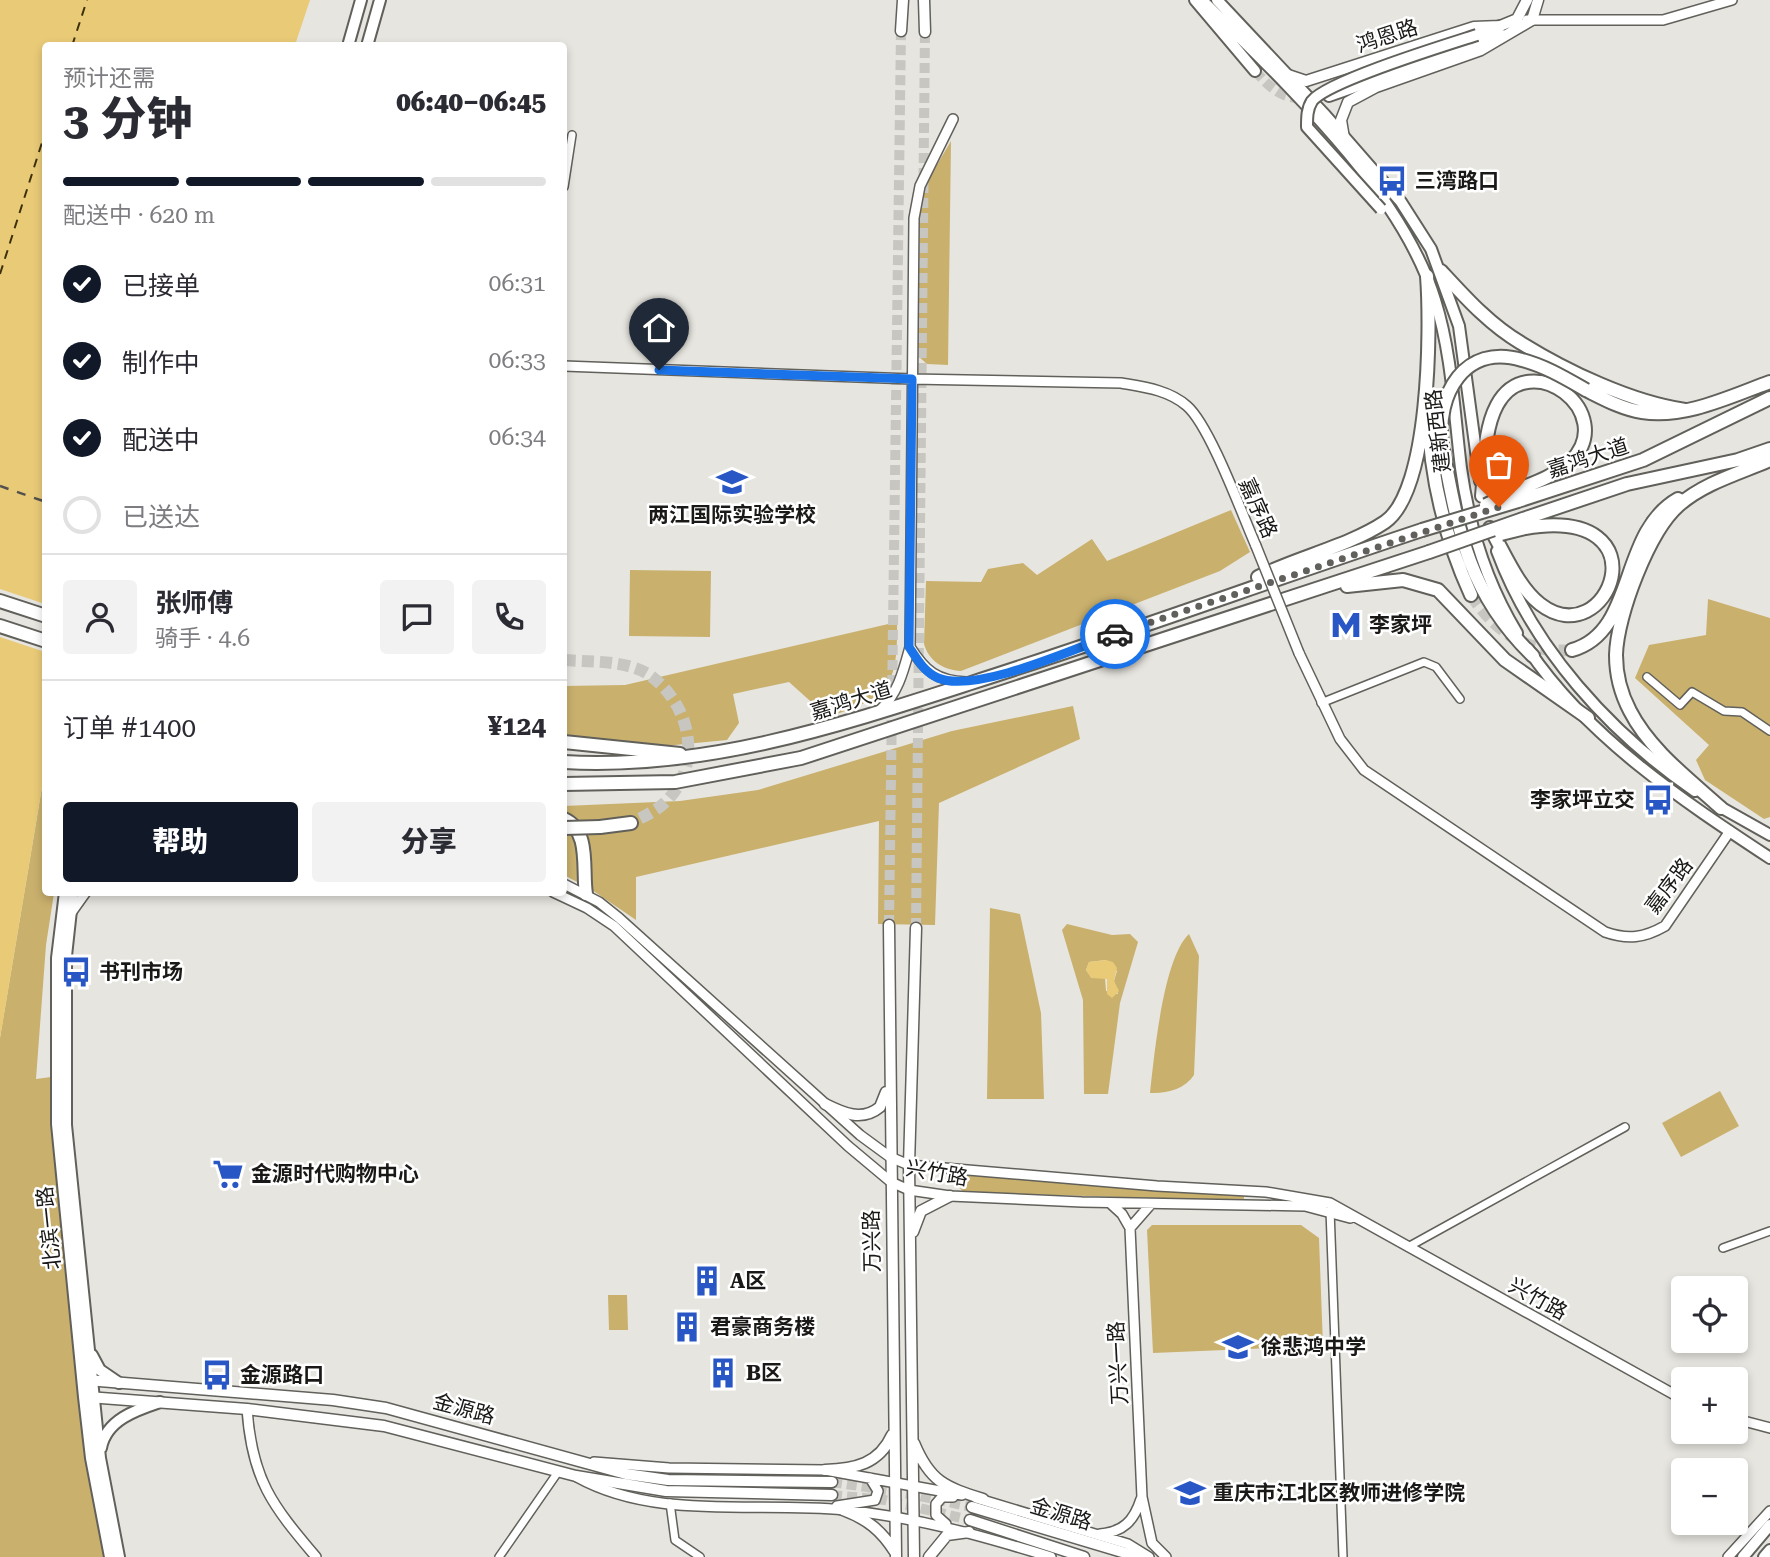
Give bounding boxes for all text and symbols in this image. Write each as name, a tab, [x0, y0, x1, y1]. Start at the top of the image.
street label: 鸿恩路	[1353, 15, 1421, 57]
text: 预计还需	[63, 65, 155, 92]
text: 06:40–06:45	[396, 87, 546, 117]
text: 3 分钟	[63, 92, 192, 146]
bus stop icon: 三湾路口	[1375, 164, 1409, 198]
place label: 三湾路口	[1415, 169, 1499, 193]
text: 配送中 · 620 m	[63, 202, 215, 229]
icon: check	[63, 265, 101, 303]
text: 06:31	[489, 270, 546, 297]
text: 已接单	[122, 271, 200, 301]
pin	[629, 298, 689, 370]
icon: home	[640, 309, 678, 347]
icon: check	[63, 342, 101, 380]
text: 06:33	[489, 347, 546, 374]
text: 制作中	[122, 348, 200, 378]
street label: 建新西路	[1421, 388, 1455, 474]
icon: check	[63, 419, 101, 457]
text: 06:34	[489, 424, 546, 451]
text: 配送中	[122, 425, 200, 455]
street label: 嘉鸿大道	[1544, 434, 1632, 482]
pin	[1469, 435, 1529, 507]
icon: bag	[1480, 446, 1518, 484]
school or university icon: 两江国际实验学校	[715, 465, 749, 499]
street label: 嘉序路	[1234, 474, 1282, 542]
text: 已送达	[122, 502, 200, 532]
place label: 两江国际实验学校	[648, 503, 816, 527]
button: person	[63, 580, 137, 654]
button: chat	[380, 580, 454, 654]
button: phone	[472, 580, 546, 654]
text: 张师傅	[155, 588, 233, 618]
courier	[1080, 599, 1150, 669]
metro station icon: 李家坪	[1329, 608, 1363, 642]
place label: 李家坪	[1369, 613, 1432, 637]
icon: car	[1096, 615, 1134, 653]
text: 骑手 · 4.6	[155, 625, 250, 652]
street label: 嘉鸿大道	[807, 677, 895, 725]
text: ¥124	[488, 711, 546, 741]
text: 订单 #1400	[63, 713, 196, 743]
bus stop icon: 李家坪立交	[1641, 783, 1675, 817]
place label: 李家坪立交	[1530, 788, 1635, 812]
button: 帮助	[63, 802, 298, 882]
button: 分享	[312, 802, 546, 882]
street label: 嘉序路	[1640, 854, 1698, 918]
bus stop icon: 书刊市场	[59, 955, 93, 989]
place label: 书刊市场	[99, 960, 183, 984]
street label: 兴竹路	[904, 1156, 970, 1190]
supermarket icon: 金源时代购物中心	[211, 1157, 245, 1191]
place label: 金源时代购物中心	[251, 1162, 419, 1186]
street label: 北滨一路	[33, 1185, 65, 1271]
street label: 万兴路	[859, 1209, 885, 1273]
building icon: A区	[690, 1264, 724, 1298]
place label: A区	[730, 1269, 766, 1293]
street label: 兴竹路	[1505, 1273, 1571, 1325]
map controls	[1671, 1276, 1748, 1535]
button: locate	[1671, 1276, 1748, 1353]
building icon: 君豪商务楼	[670, 1310, 704, 1344]
place label: 君豪商务楼	[710, 1315, 815, 1339]
street label: 万兴一路	[1104, 1320, 1132, 1406]
school or university icon: 徐悲鸿中学	[1221, 1330, 1255, 1364]
place label: 徐悲鸿中学	[1261, 1335, 1366, 1359]
building icon: B区	[706, 1356, 740, 1390]
bus stop icon: 金源路口	[200, 1358, 234, 1392]
place label: B区	[746, 1361, 782, 1385]
place label: 金源路口	[240, 1363, 324, 1387]
button: +	[1671, 1367, 1748, 1444]
street label: 金源路	[430, 1389, 498, 1429]
button: −	[1671, 1458, 1748, 1535]
school or university icon: 重庆市江北区教师进修学院	[1173, 1476, 1207, 1510]
place label: 重庆市江北区教师进修学院	[1213, 1481, 1465, 1505]
street label: 金源路	[1027, 1493, 1095, 1535]

